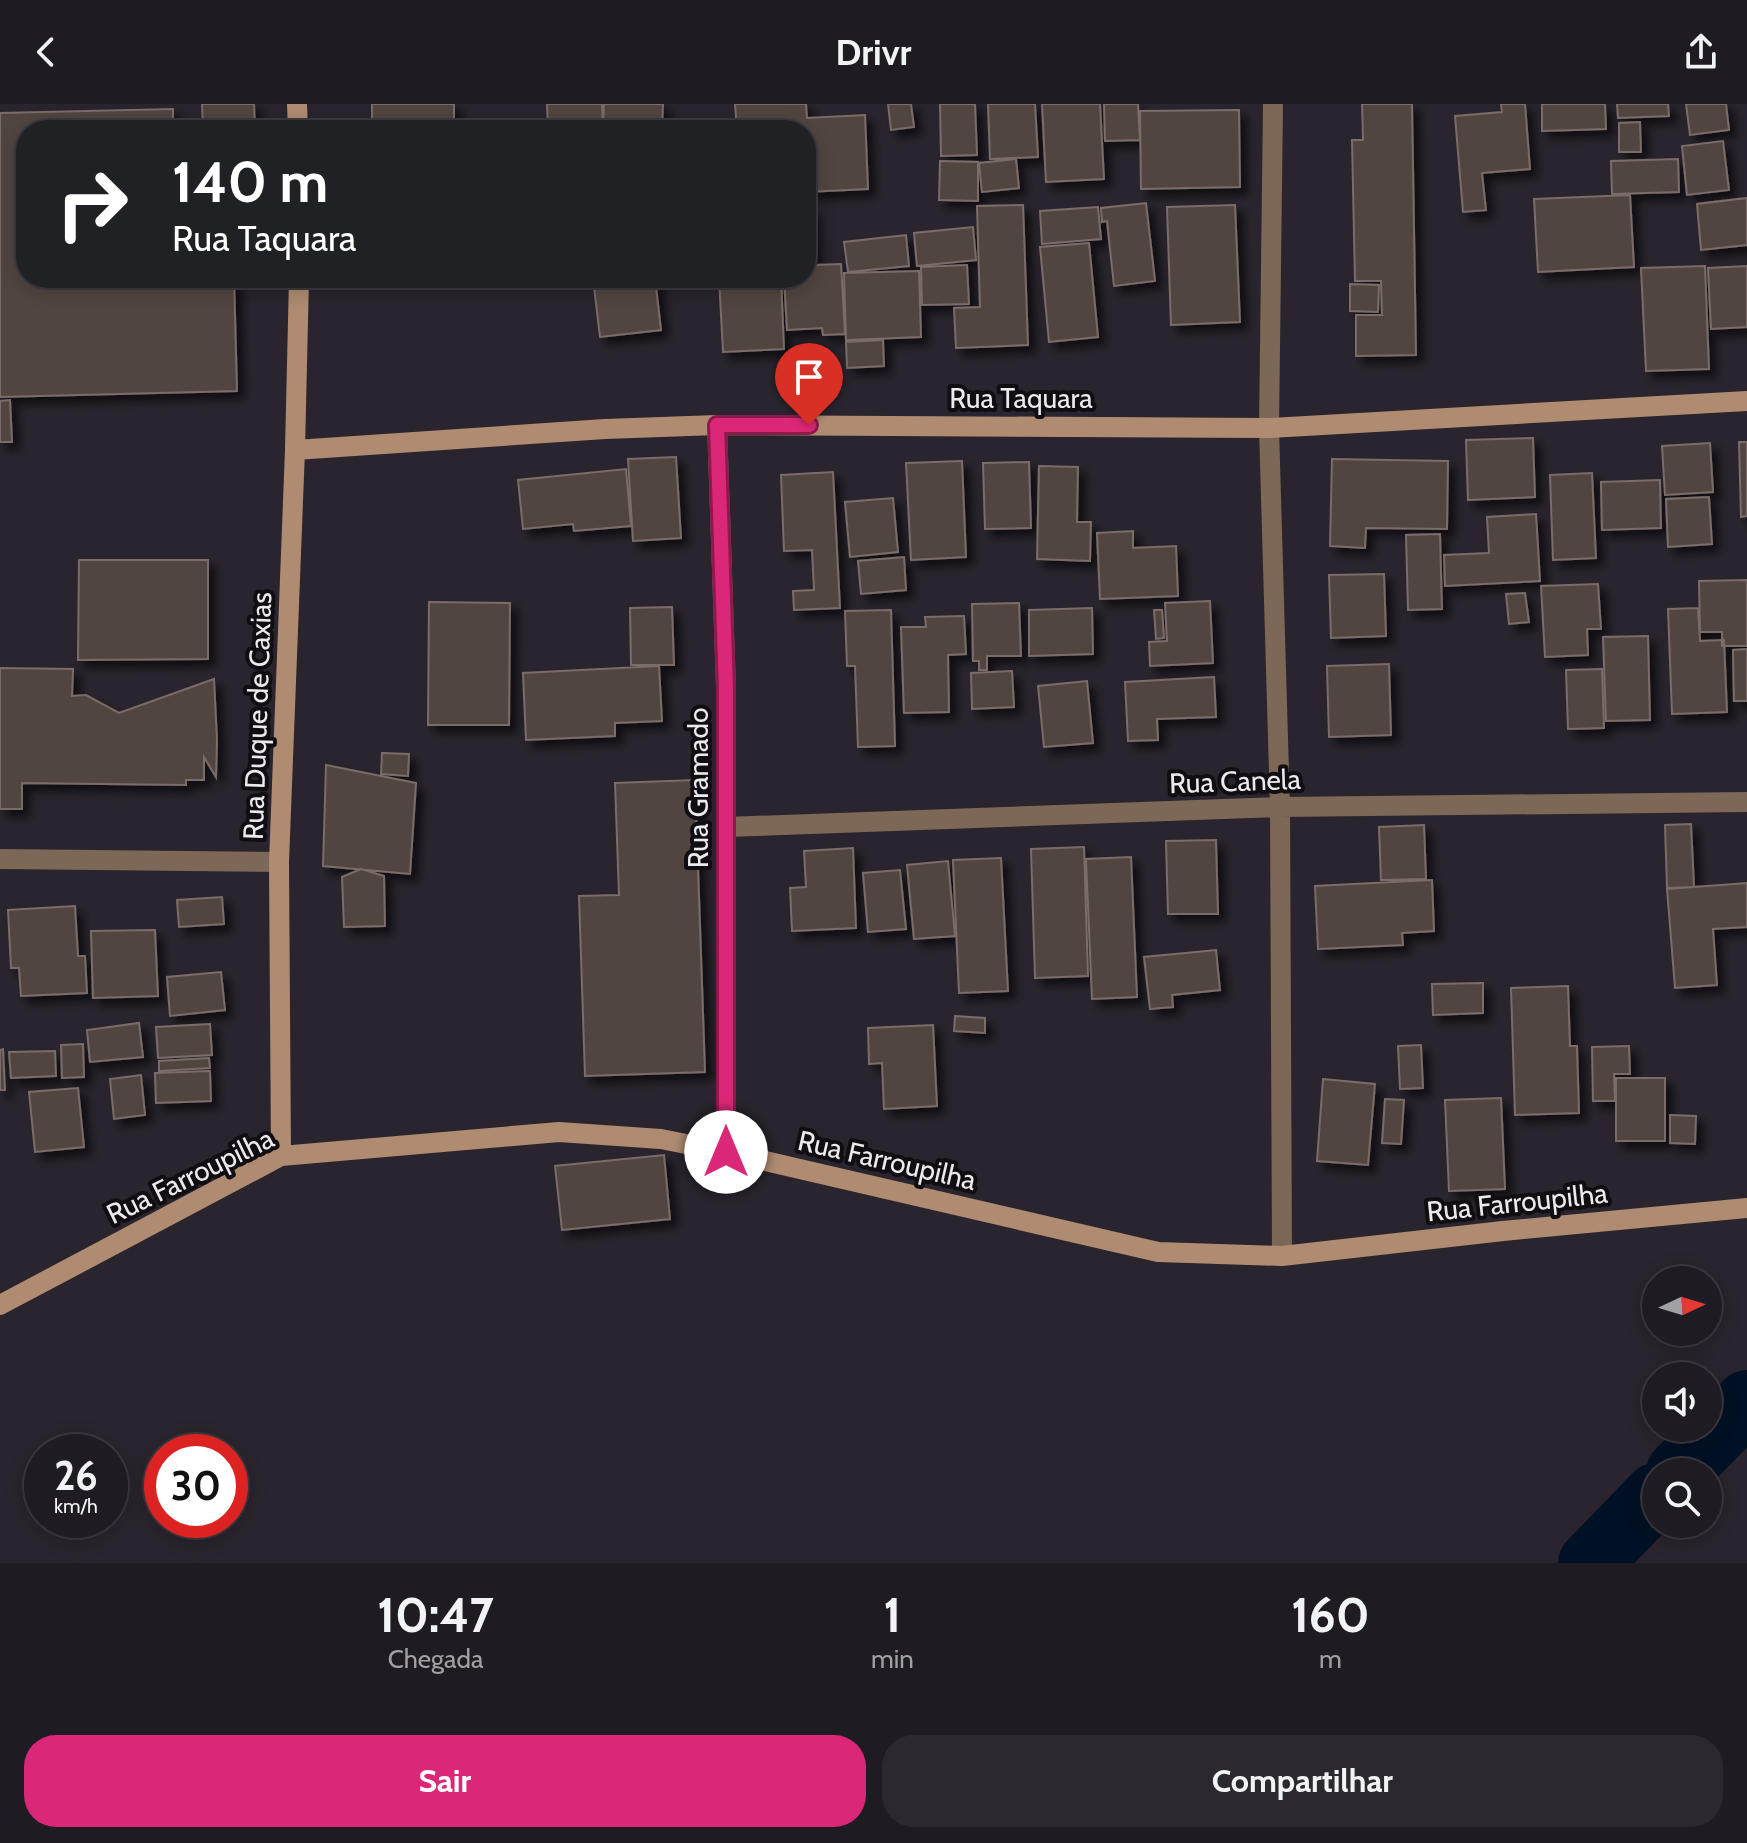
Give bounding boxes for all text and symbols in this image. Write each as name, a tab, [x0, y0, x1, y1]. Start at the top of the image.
icon: back	[24, 30, 68, 74]
text: Drivr	[836, 30, 911, 74]
icon: share	[1679, 30, 1723, 74]
text: 140 m	[172, 148, 328, 216]
icon: right	[40, 152, 144, 256]
text: Rua Taquara	[172, 216, 356, 260]
pin	[775, 343, 843, 425]
icon: arrive	[787, 355, 831, 399]
street label: Rua Taquara	[949, 381, 1093, 415]
street label: Rua Duque de Caxias	[236, 592, 278, 840]
street label: Rua Gramado	[681, 708, 715, 868]
street label: Rua Canela	[1169, 762, 1302, 800]
position arrow	[684, 1110, 768, 1194]
street label: Rua Farroupilha	[101, 1121, 280, 1231]
street label: Rua Farroupilha	[795, 1123, 980, 1197]
street label: Rua Farroupilha	[1425, 1176, 1610, 1228]
north arrow	[1642, 1266, 1722, 1346]
map controls	[1642, 1266, 1722, 1538]
button: sound	[1642, 1362, 1722, 1442]
speed limit sign: 30	[144, 1434, 248, 1538]
text: 26	[54, 1451, 98, 1500]
button: search	[1642, 1458, 1722, 1538]
text: km/h	[54, 1494, 98, 1518]
text: 10:47	[377, 1586, 494, 1644]
text: 1	[884, 1586, 901, 1644]
text: 160	[1291, 1586, 1370, 1644]
text: Chegada	[388, 1643, 483, 1675]
text: min	[871, 1643, 914, 1675]
text: m	[1319, 1643, 1342, 1675]
button: Sair	[24, 1735, 866, 1827]
button: Compartilhar	[882, 1735, 1723, 1827]

